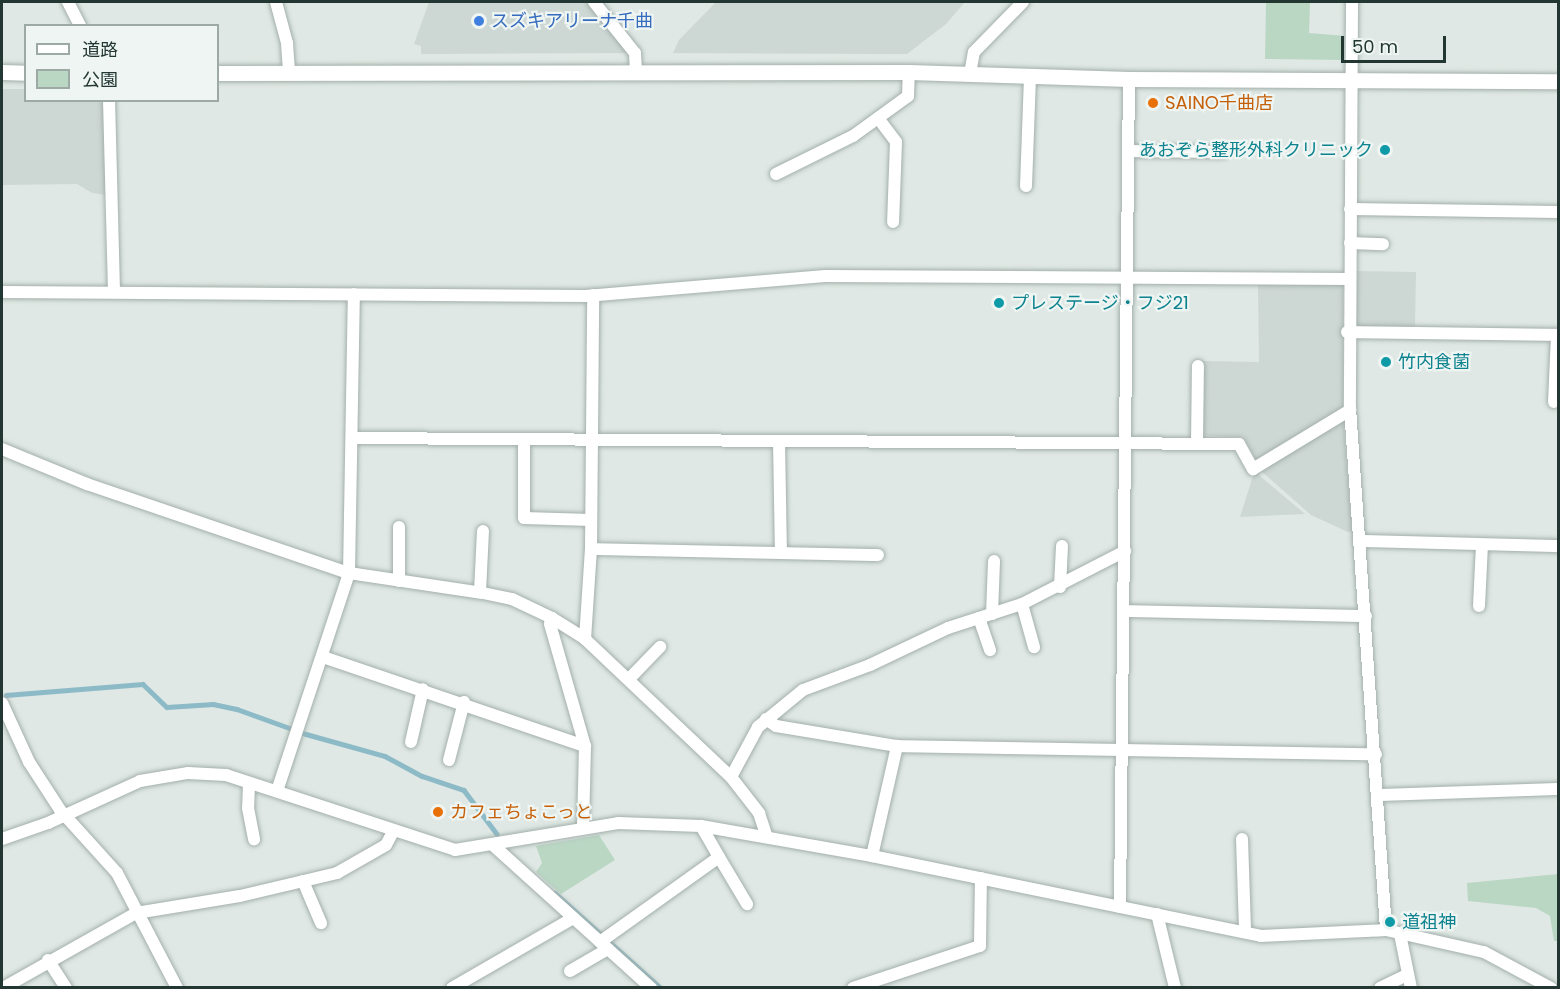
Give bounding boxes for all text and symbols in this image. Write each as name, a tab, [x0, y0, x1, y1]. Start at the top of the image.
place label: スズキアリーナ千曲	[491, 10, 653, 32]
marker: スズキアリーナ千曲	[472, 14, 486, 28]
legend	[24, 24, 219, 102]
scale bar	[1344, 24, 1449, 62]
text: 50 m	[1352, 34, 1398, 59]
text: 道路	[82, 37, 118, 62]
text: 公園	[82, 67, 118, 92]
place label: SAINO千曲店	[1165, 92, 1273, 114]
marker: SAINO千曲店	[1146, 96, 1160, 110]
place label: あおぞら整形外科クリニック	[1139, 139, 1373, 161]
marker: あおぞら整形外科クリニック	[1378, 143, 1392, 157]
place label: プレステージ・フジ21	[1011, 292, 1189, 314]
marker: プレステージ・フジ21	[992, 296, 1006, 310]
place label: 竹内食菌	[1398, 351, 1470, 373]
marker: 竹内食菌	[1379, 355, 1393, 369]
place label: カフェちょこっと	[450, 801, 594, 823]
marker: カフェちょこっと	[431, 805, 445, 819]
place label: 道祖神	[1402, 911, 1456, 933]
marker: 道祖神	[1383, 915, 1397, 929]

